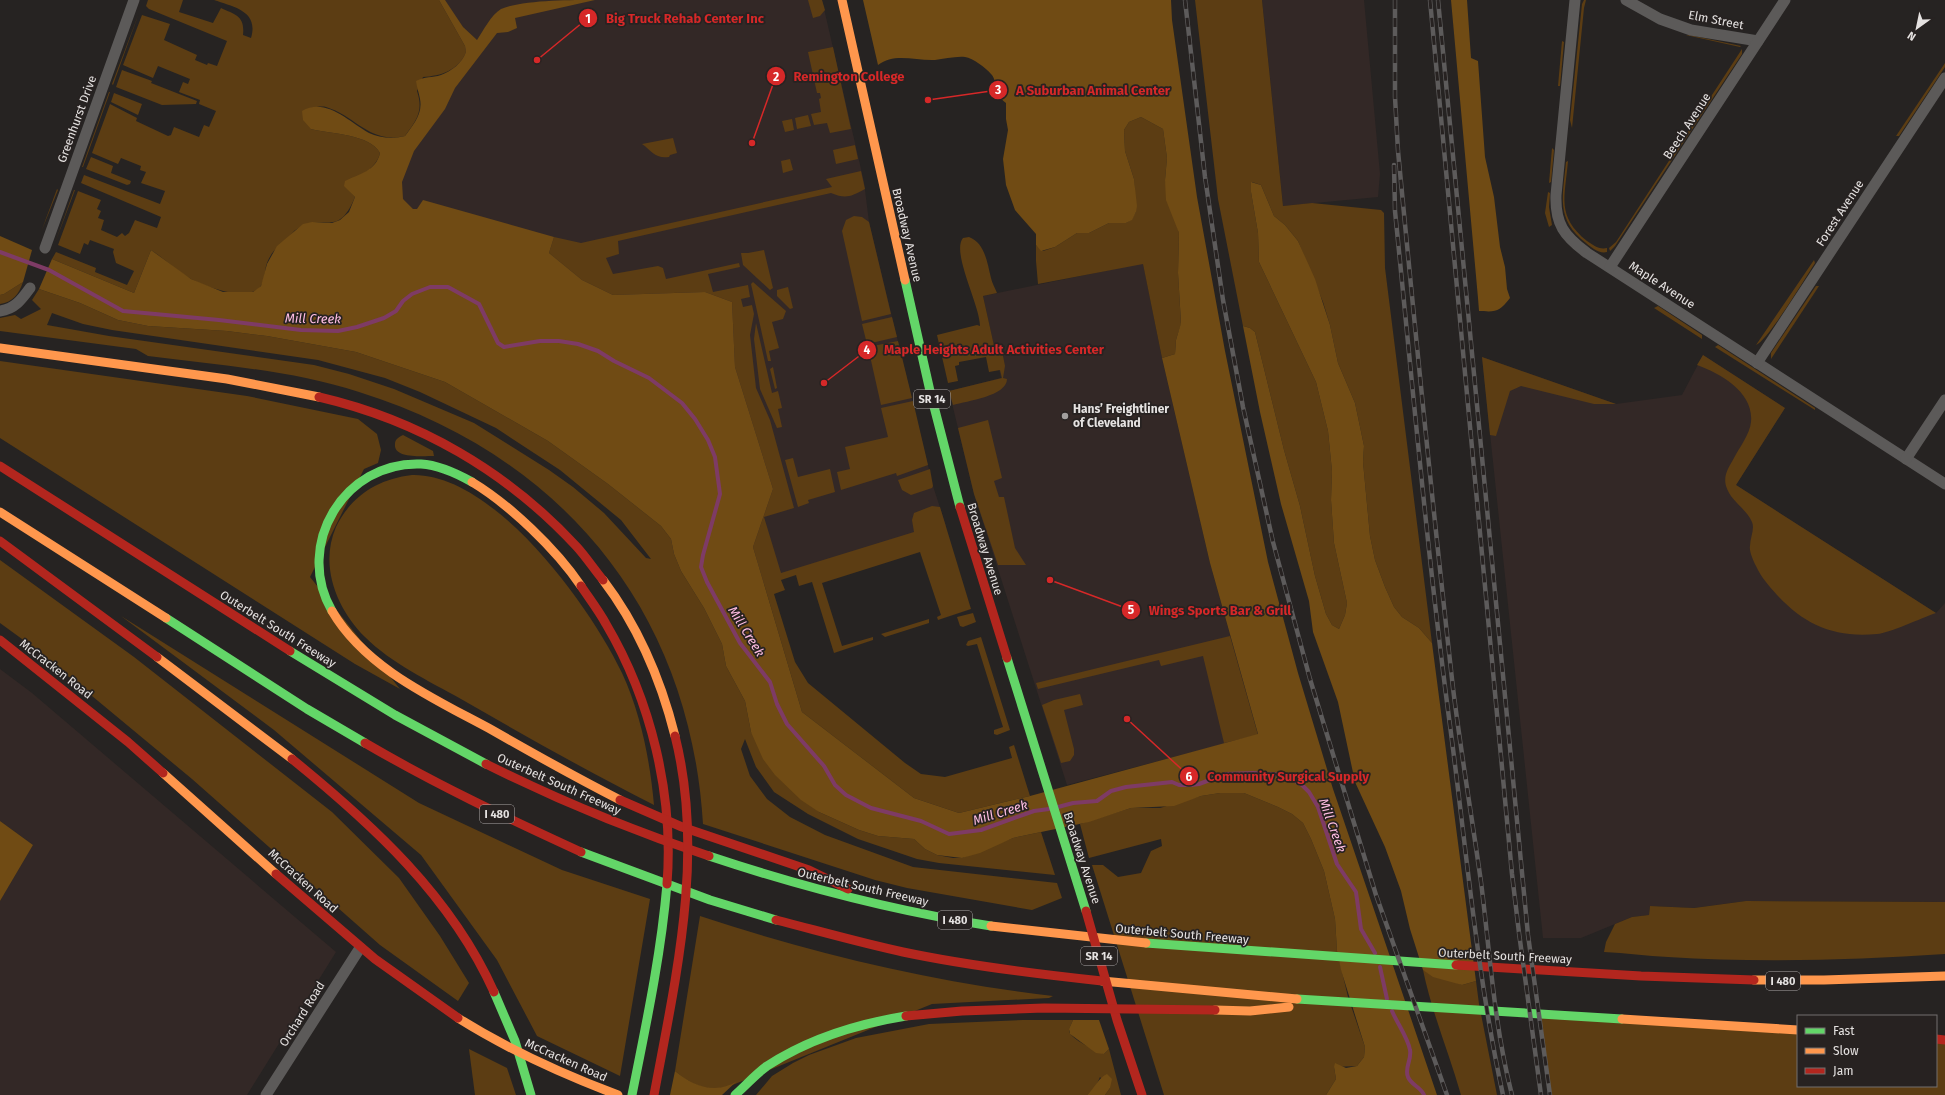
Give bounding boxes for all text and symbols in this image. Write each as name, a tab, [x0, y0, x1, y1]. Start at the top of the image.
callout: Big Truck Rehab Center Inc	[578, 6, 771, 31]
street label: Elm Street	[1687, 8, 1745, 32]
north arrow	[1897, 8, 1937, 48]
text: Big Truck Rehab Center Inc	[606, 11, 765, 26]
text: 1	[585, 12, 591, 26]
text: N	[1905, 29, 1918, 43]
callout: Remington College	[766, 64, 913, 89]
text: Remington College	[794, 69, 904, 84]
text: 2	[773, 70, 779, 84]
street label: Greenhurst Drive	[55, 74, 99, 164]
callout: A Suburban Animal Center	[988, 78, 1178, 103]
text: 3	[994, 83, 1001, 97]
text: A Suburban Animal Center	[1015, 83, 1171, 98]
street label: Beech Avenue	[1660, 90, 1714, 162]
street label: Forest Avenue	[1813, 177, 1867, 249]
street label: Broadway Avenue	[889, 187, 925, 283]
street label: Maple Avenue	[1626, 258, 1698, 312]
water label: Mill Creek	[285, 311, 341, 326]
callout: Maple Heights Adult Activities Center	[857, 337, 1112, 362]
text: Maple Heights Adult Activities Center	[884, 342, 1105, 357]
text: 4	[864, 343, 871, 357]
road number: SR 14	[914, 390, 950, 408]
place label: Hans’ Freightliner of Cleveland	[1073, 402, 1169, 430]
marker: Hans’ Freightliner of Cleveland	[1060, 411, 1070, 421]
street label: Broadway Avenue	[964, 501, 1006, 597]
street label: Outerbelt South Freeway	[218, 588, 339, 670]
callout: Wings Sports Bar & Grill	[1121, 598, 1299, 623]
water label: Mill Creek	[725, 603, 768, 659]
text: 5	[1128, 603, 1135, 617]
text: Wings Sports Bar & Grill	[1149, 603, 1291, 618]
street label: McCracken Road	[17, 636, 95, 702]
street label: Outerbelt South Freeway	[495, 750, 623, 818]
callout: Community Surgical Supply	[1179, 764, 1377, 789]
text: Community Surgical Supply	[1207, 769, 1369, 784]
text: 6	[1186, 770, 1193, 784]
water label: Mill Creek	[1316, 796, 1349, 854]
water label: Mill Creek	[971, 797, 1029, 828]
road number: I 480	[480, 805, 514, 823]
street label: Broadway Avenue	[1061, 810, 1103, 906]
street label: McCracken Road	[265, 846, 341, 916]
street label: Outerbelt South Freeway	[796, 865, 930, 909]
road number: I 480	[938, 911, 972, 929]
street label: Outerbelt South Freeway	[1115, 921, 1249, 947]
street label: Outerbelt South Freeway	[1438, 946, 1572, 966]
road number: SR 14	[1081, 947, 1117, 965]
road number: I 480	[1766, 972, 1800, 990]
street label: Orchard Road	[276, 979, 328, 1049]
legend	[1797, 1015, 1937, 1087]
text: Fast	[1833, 1024, 1855, 1038]
street label: McCracken Road	[523, 1036, 609, 1084]
text: Slow	[1833, 1044, 1859, 1058]
text: Jam	[1833, 1064, 1853, 1078]

